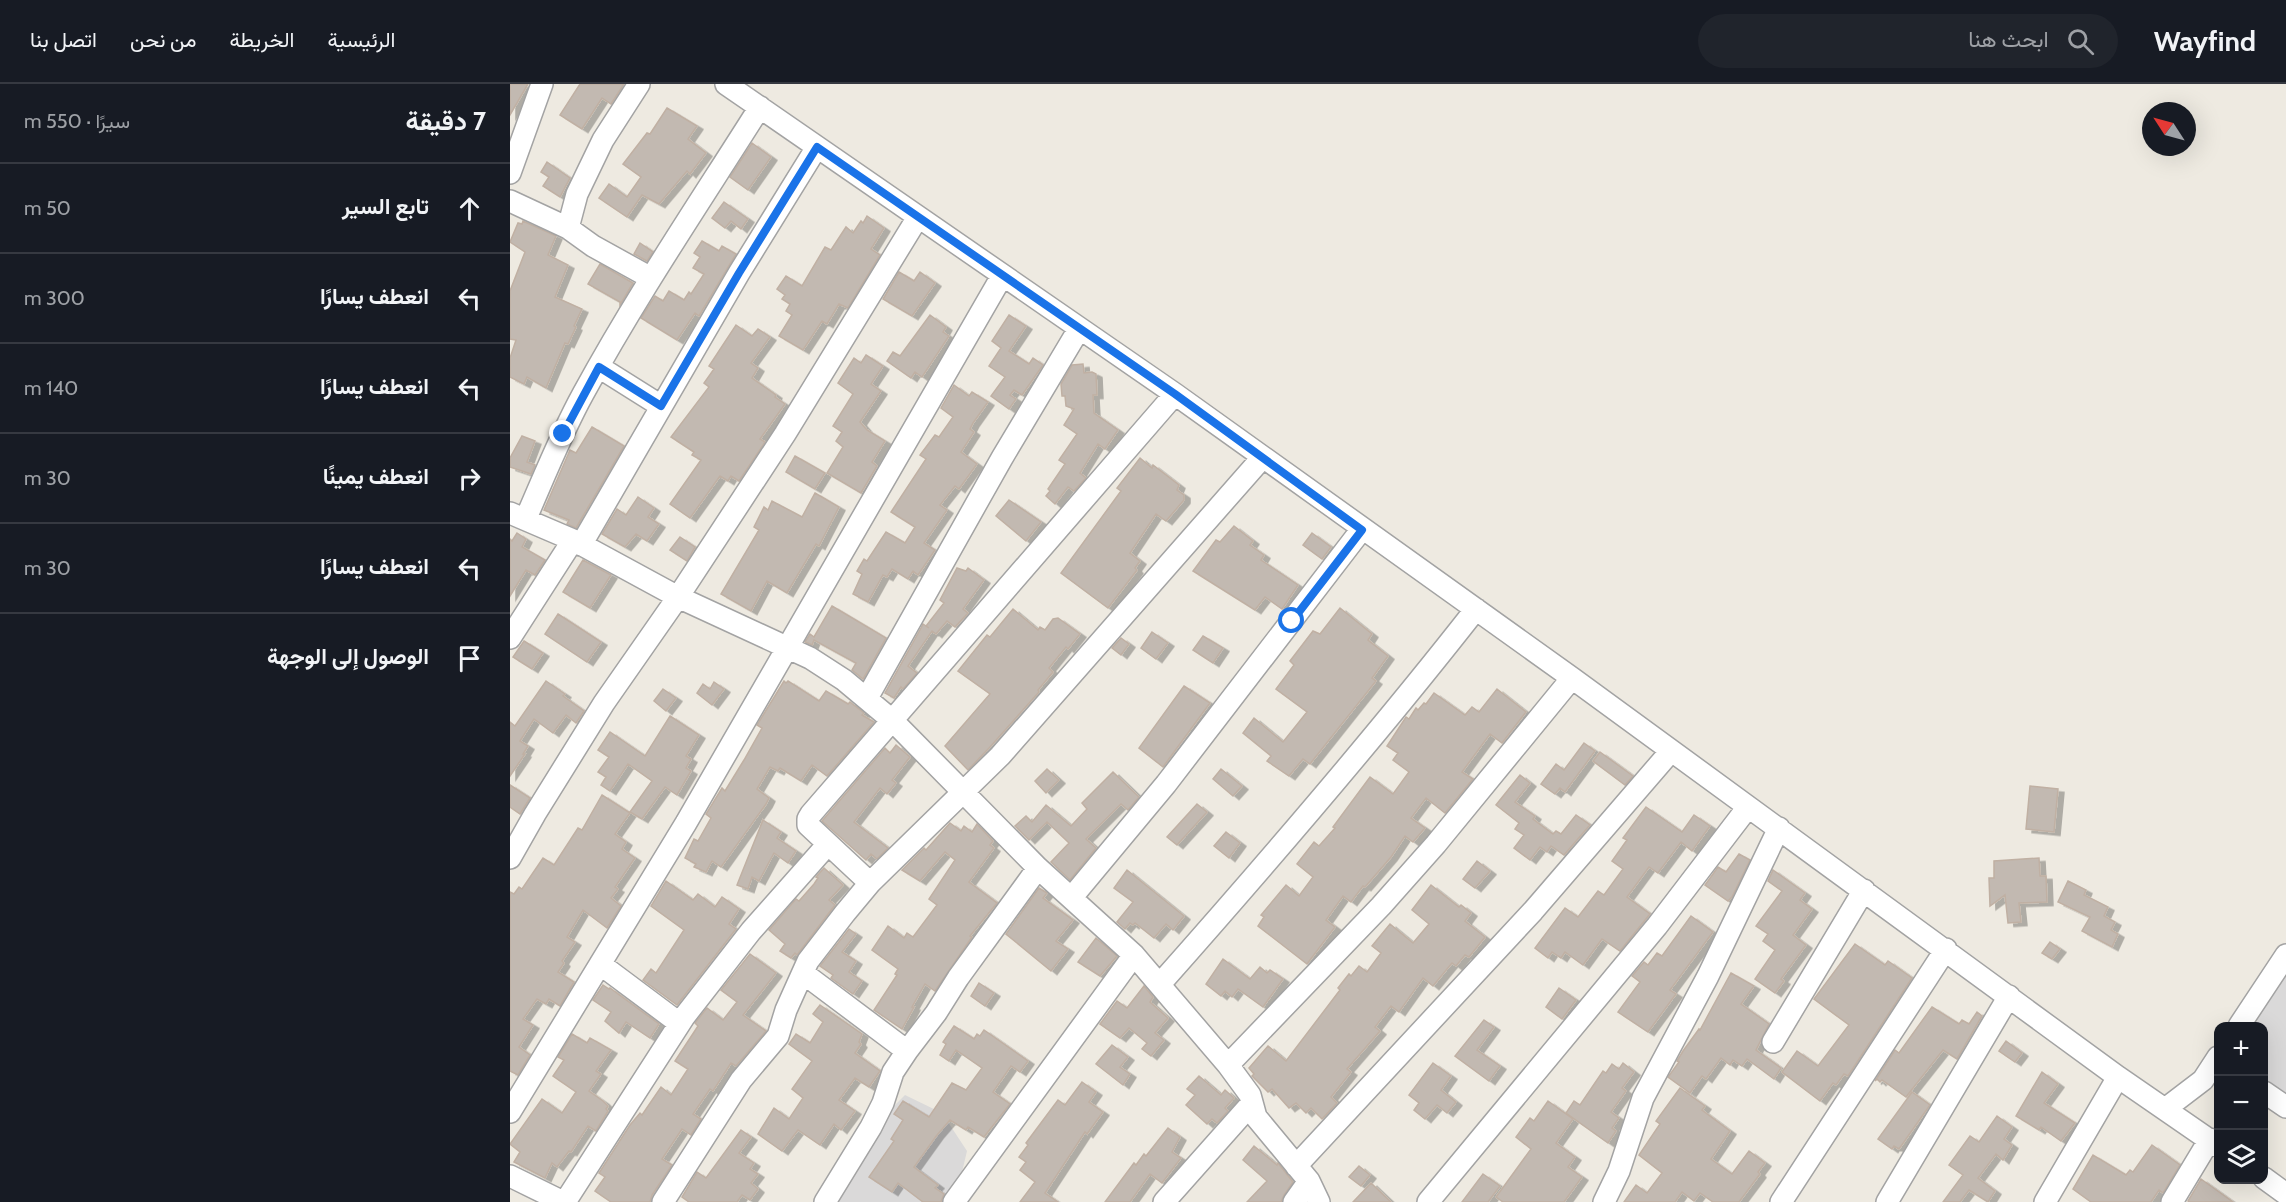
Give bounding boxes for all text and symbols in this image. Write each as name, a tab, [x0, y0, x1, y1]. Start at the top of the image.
search box	[1698, 14, 2118, 68]
text: Wayfind	[2154, 24, 2256, 58]
icon: search	[2064, 25, 2097, 58]
text: ابحث هنا	[1968, 26, 2049, 53]
text: اتصل بنا	[30, 27, 97, 52]
text: من نحن	[130, 27, 196, 52]
text: الخريطة	[229, 27, 294, 52]
text: الرئيسية	[327, 27, 395, 52]
north arrow	[2142, 102, 2196, 156]
text: 7 دقيقة	[406, 105, 486, 137]
text: سيرًا · 550 m	[24, 109, 130, 133]
icon: ahead	[453, 192, 486, 225]
text: تابع السير	[342, 193, 429, 220]
text: 50 m	[24, 196, 71, 220]
icon: left	[453, 282, 486, 315]
text: انعطف يسارًا	[320, 283, 429, 310]
text: 300 m	[24, 286, 85, 310]
icon: left	[453, 372, 486, 405]
text: انعطف يسارًا	[320, 373, 429, 400]
text: 140 m	[24, 376, 78, 400]
route end	[549, 420, 575, 446]
icon: right	[453, 462, 486, 495]
text: انعطف يمينًا	[323, 463, 429, 490]
text: 30 m	[24, 466, 71, 490]
icon: left	[453, 552, 486, 585]
text: انعطف يسارًا	[320, 553, 429, 580]
text: 30 m	[24, 556, 71, 580]
route start	[1278, 607, 1304, 633]
icon: arrive	[453, 642, 486, 675]
text: الوصول إلى الوجهة	[267, 643, 429, 670]
map controls	[2214, 1022, 2268, 1184]
button: +	[2214, 1022, 2268, 1076]
button: −	[2214, 1076, 2268, 1130]
button: layers	[2214, 1130, 2268, 1184]

